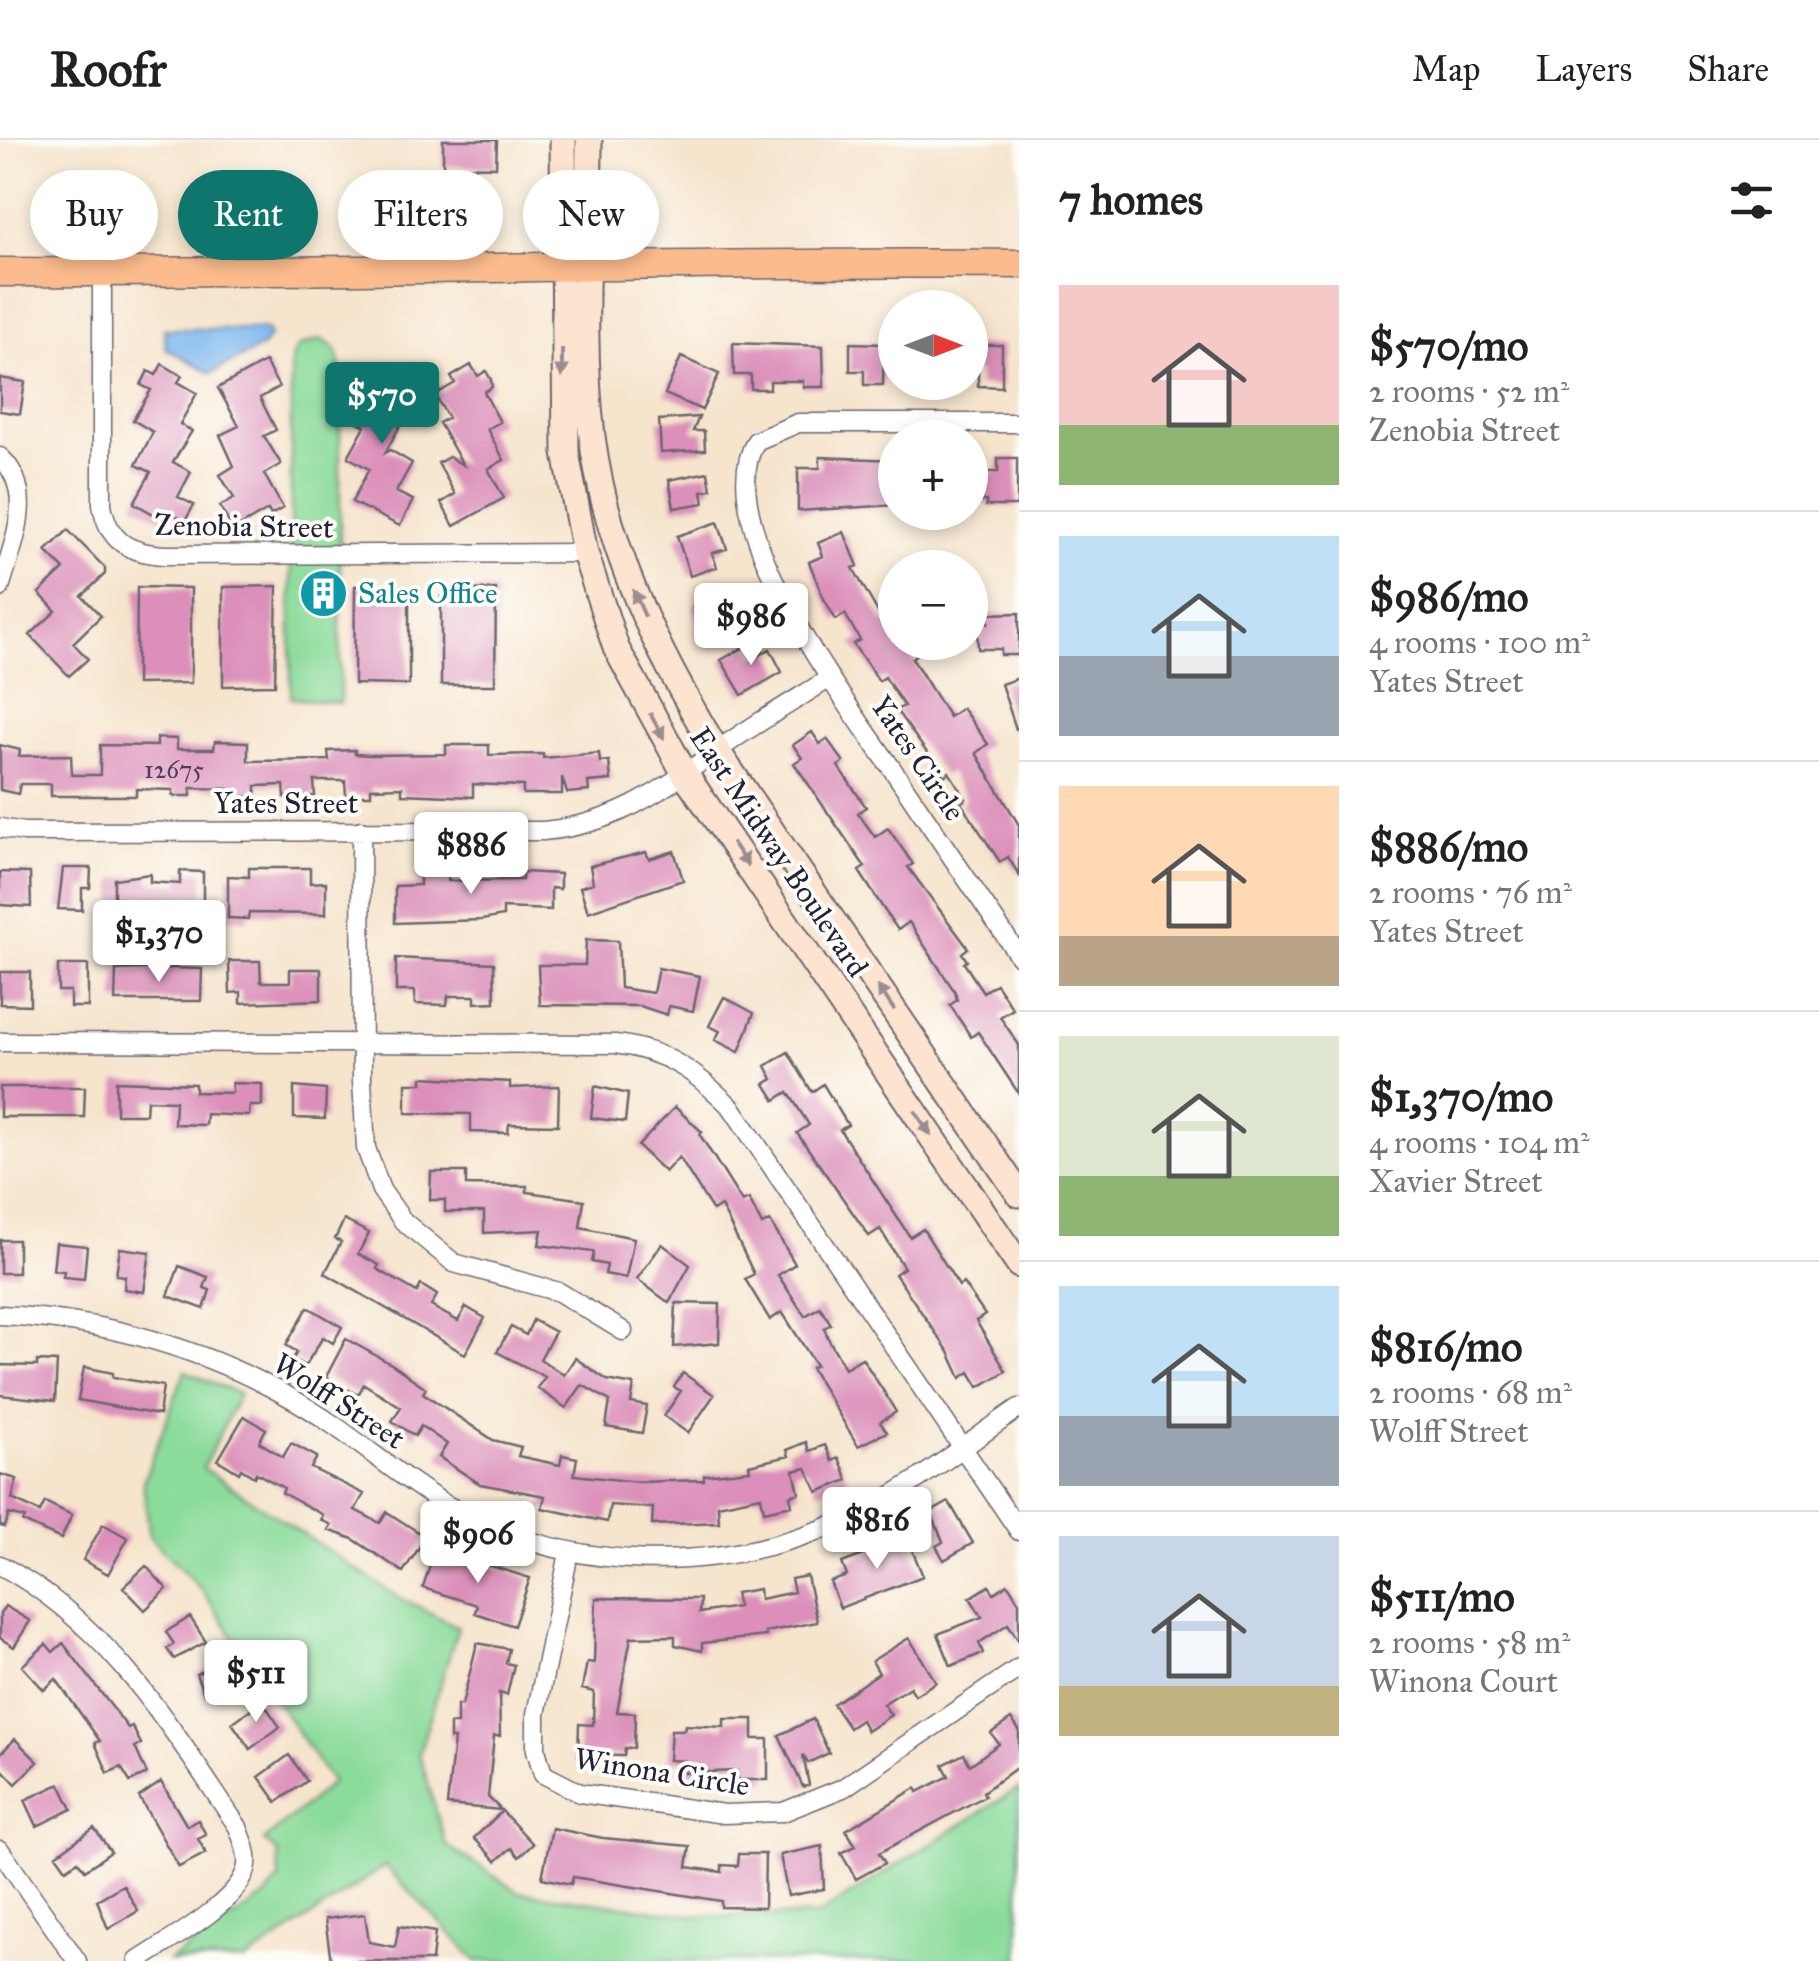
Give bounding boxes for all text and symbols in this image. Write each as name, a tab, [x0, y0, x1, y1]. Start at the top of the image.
text: Roofr	[50, 40, 167, 99]
text: Map	[1412, 48, 1480, 91]
text: Layers	[1535, 48, 1632, 91]
text: Share	[1687, 48, 1769, 91]
chip: Buy	[30, 170, 158, 260]
chip: Rent	[178, 170, 318, 260]
chip: Filters	[338, 170, 503, 260]
chip: New	[523, 170, 659, 260]
icon: filters	[1724, 173, 1779, 228]
text: 7 homes	[1059, 174, 1203, 226]
north arrow	[878, 290, 988, 400]
map controls	[878, 290, 988, 660]
text: $570/mo	[1369, 320, 1529, 372]
icon: home	[1139, 325, 1259, 445]
one-way arrow	[554, 348, 570, 380]
pin: $570	[323, 362, 441, 447]
text: 2 rooms · 52 m²	[1369, 372, 1569, 411]
text: $570	[347, 375, 417, 414]
text: Zenobia Street	[1369, 411, 1560, 450]
button: +	[878, 420, 988, 530]
street label: Zenobia Street	[154, 506, 334, 546]
button: −	[878, 550, 988, 660]
building icon: Sales Office	[297, 567, 349, 619]
text: $986/mo	[1369, 571, 1529, 623]
place label: Sales Office	[358, 575, 498, 611]
icon: home	[1139, 576, 1259, 696]
pin: $986	[692, 583, 810, 668]
one-way arrow	[631, 588, 647, 618]
text: $986	[716, 596, 786, 635]
text: 4 rooms · 100 m²	[1369, 623, 1590, 662]
text: Yates Street	[1369, 662, 1524, 701]
street label: Yates Circle	[863, 689, 973, 827]
one-way arrow	[648, 711, 665, 740]
street label: East Midway Boulevard	[682, 720, 876, 984]
house number: 12675	[144, 754, 204, 785]
street label: Yates Street	[214, 785, 359, 821]
pin: $886	[412, 812, 530, 897]
text: $886/mo	[1369, 821, 1528, 873]
text: $886	[436, 825, 506, 864]
icon: home	[1139, 826, 1259, 946]
one-way arrow	[730, 841, 749, 868]
text: 2 rooms · 76 m²	[1369, 873, 1572, 912]
pin: $1,370	[78, 900, 240, 985]
text: Yates Street	[1369, 912, 1524, 951]
text: $1,370	[115, 913, 203, 952]
one-way arrow	[877, 984, 896, 1011]
text: $1,370/mo	[1369, 1071, 1553, 1123]
icon: home	[1139, 1076, 1259, 1196]
one-way arrow	[914, 1109, 932, 1136]
text: 4 rooms · 104 m²	[1369, 1123, 1590, 1162]
text: Xavier Street	[1369, 1162, 1543, 1201]
text: $816/mo	[1369, 1321, 1522, 1373]
icon: home	[1139, 1326, 1259, 1446]
street label: Wolff Street	[267, 1345, 412, 1457]
text: 2 rooms · 68 m²	[1369, 1373, 1572, 1412]
text: Wolff Street	[1369, 1412, 1528, 1451]
pin: $816	[818, 1487, 936, 1572]
text: $816	[844, 1500, 910, 1539]
pin: $906	[419, 1501, 537, 1586]
text: $906	[442, 1514, 514, 1553]
text: $511/mo	[1369, 1571, 1515, 1623]
icon: home	[1139, 1576, 1259, 1696]
text: 2 rooms · 58 m²	[1369, 1623, 1570, 1662]
pin: $511	[197, 1640, 315, 1725]
text: $511	[226, 1653, 286, 1692]
text: Winona Court	[1369, 1662, 1558, 1701]
street label: Winona Circle	[572, 1740, 752, 1804]

